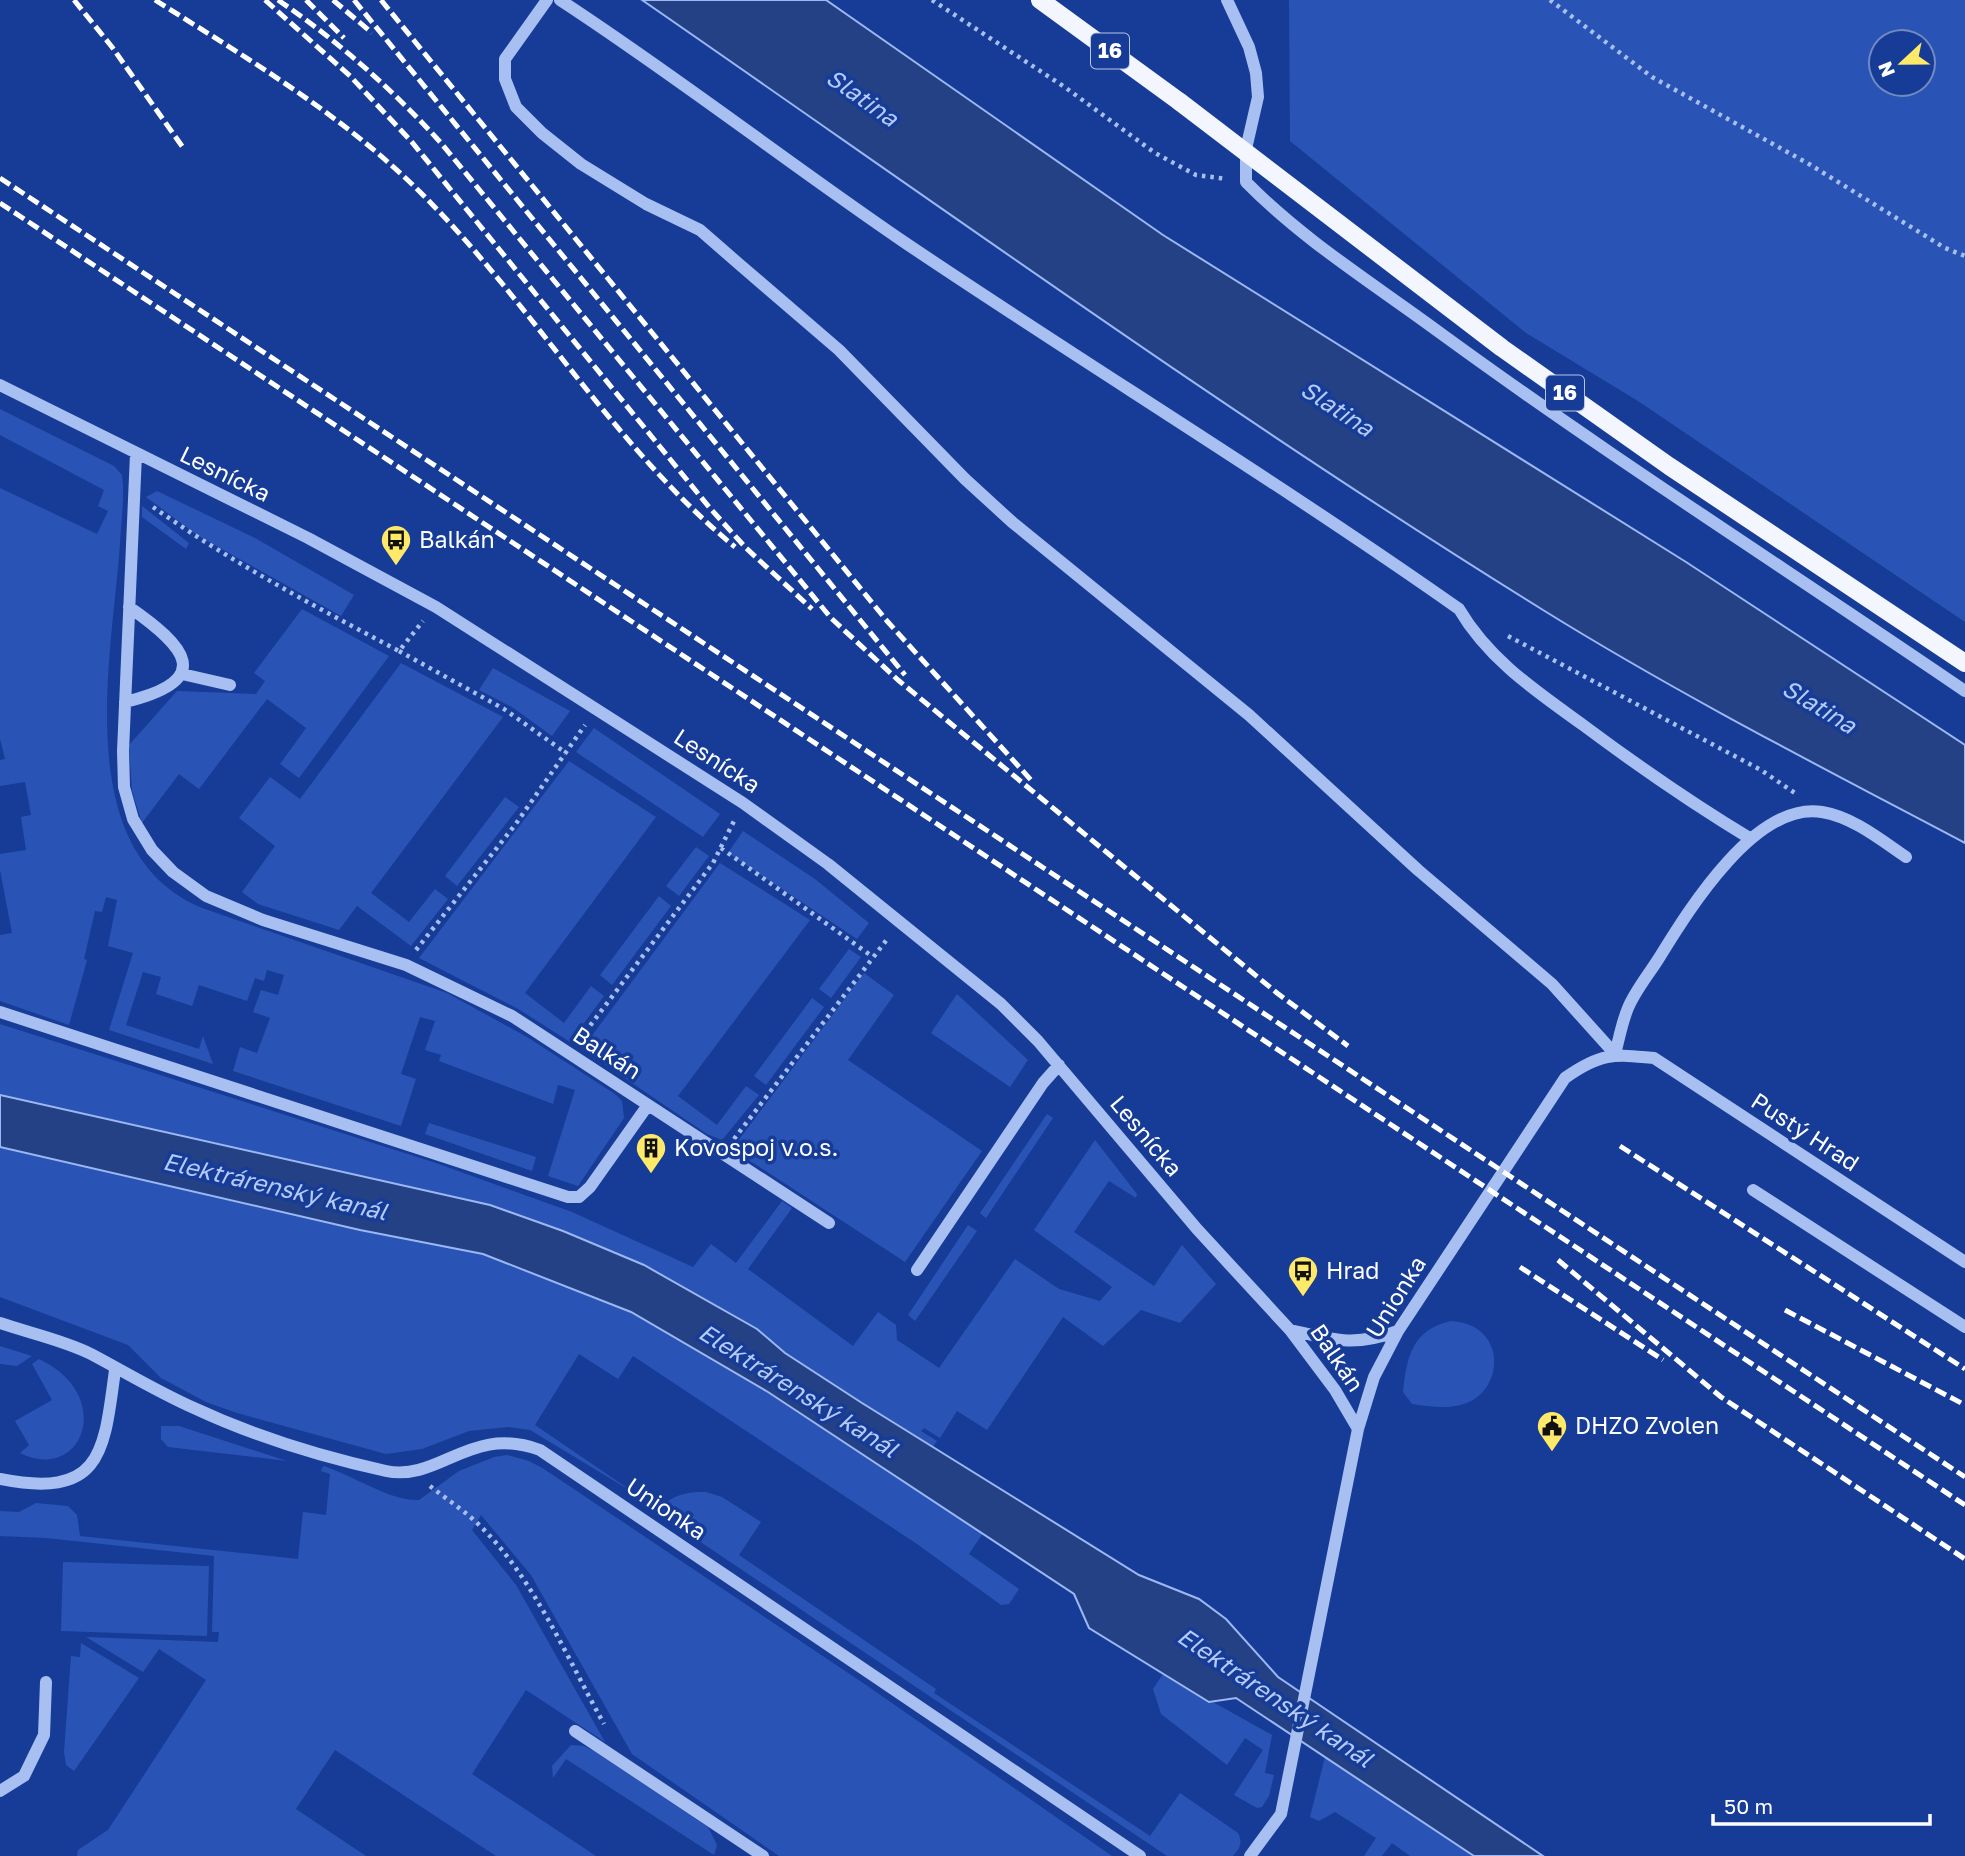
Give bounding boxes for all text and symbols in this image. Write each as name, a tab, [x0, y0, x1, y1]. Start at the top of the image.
north arrow	[1867, 28, 1937, 98]
road number: 16	[1091, 34, 1129, 68]
text: N	[1872, 59, 1899, 81]
water label: Slatina	[821, 62, 905, 133]
water label: Slatina	[1296, 374, 1381, 443]
road number: 16	[1546, 376, 1584, 410]
street label: Lesnícka	[176, 439, 275, 507]
bus stop icon: Balkán	[379, 523, 413, 567]
place label: Balkán	[419, 525, 495, 553]
water label: Slatina	[1778, 672, 1863, 740]
street label: Lesnícka	[669, 722, 766, 798]
street label: Balkán	[568, 1020, 647, 1085]
street label: Pustý Hrad	[1746, 1086, 1865, 1176]
street label: Lesnícka	[1105, 1089, 1189, 1182]
building icon: Kovospoj v.o.s.	[634, 1131, 668, 1175]
place label: Kovospoj v.o.s.	[674, 1133, 838, 1161]
water label: Elektrárenský kanál	[160, 1146, 391, 1227]
street label: Unionka	[1359, 1251, 1431, 1342]
bus stop icon: Hrad	[1286, 1254, 1320, 1298]
place label: Hrad	[1326, 1256, 1379, 1284]
water label: Elektrárenský kanál	[693, 1317, 905, 1464]
street label: Balkán	[1305, 1318, 1371, 1397]
public building icon: DHZO Zvolen	[1535, 1409, 1569, 1453]
place label: DHZO Zvolen	[1575, 1411, 1719, 1439]
street label: Unionka	[621, 1471, 712, 1545]
water label: Elektrárenský kanál	[1172, 1621, 1380, 1774]
scale bar	[1713, 1783, 1930, 1827]
text: 50 m	[1724, 1793, 1773, 1819]

